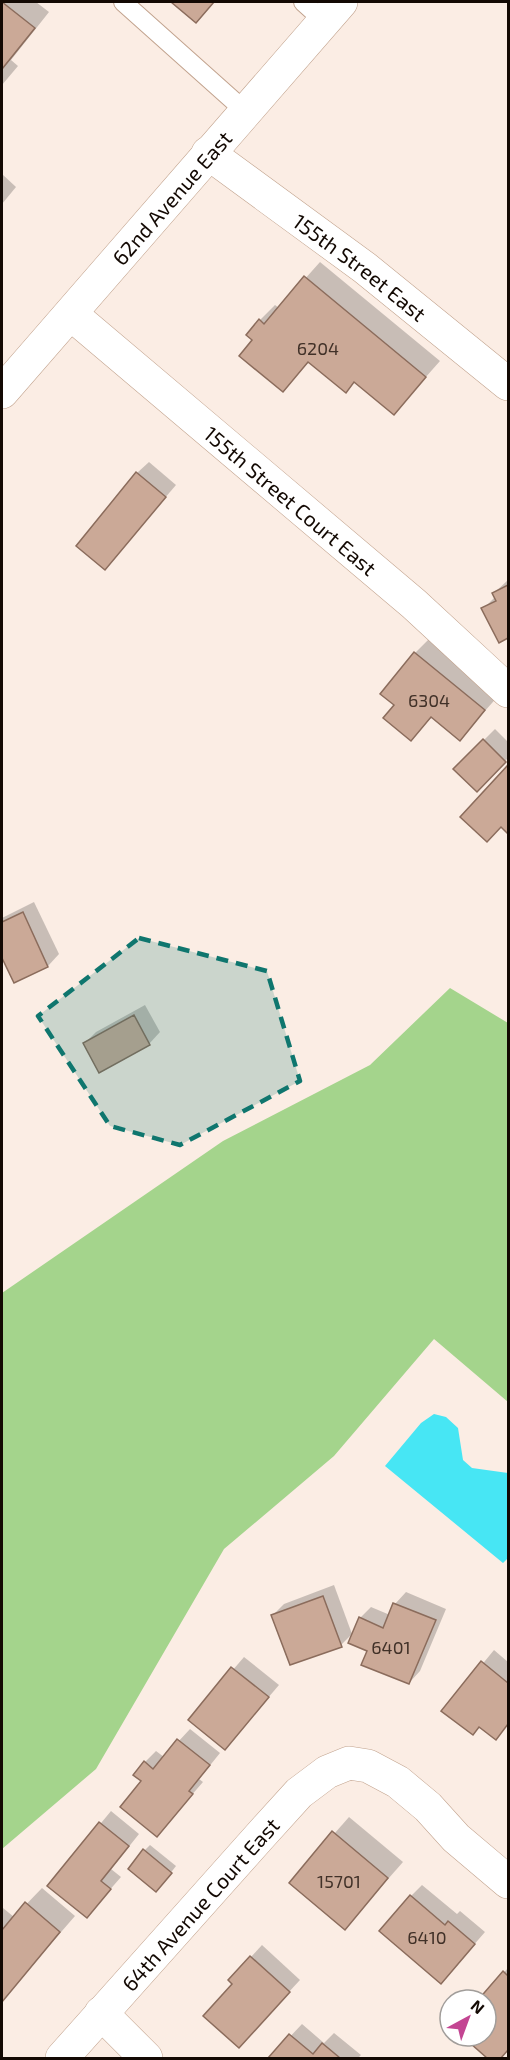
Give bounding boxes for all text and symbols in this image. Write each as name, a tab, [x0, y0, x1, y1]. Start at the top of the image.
street label: 62nd Avenue East	[106, 125, 236, 269]
street label: 155th Street East	[289, 208, 432, 325]
house number: 6204	[297, 337, 339, 359]
street label: 155th Street Court East	[200, 420, 382, 580]
house number: 6304	[408, 689, 450, 711]
house number: 6401	[371, 1636, 411, 1658]
street label: 64th Avenue Court East	[116, 1812, 284, 1995]
house number: 15701	[317, 1870, 361, 1892]
house number: 6410	[407, 1926, 447, 1948]
north arrow	[438, 1988, 498, 2048]
text: N	[468, 1995, 489, 2017]

